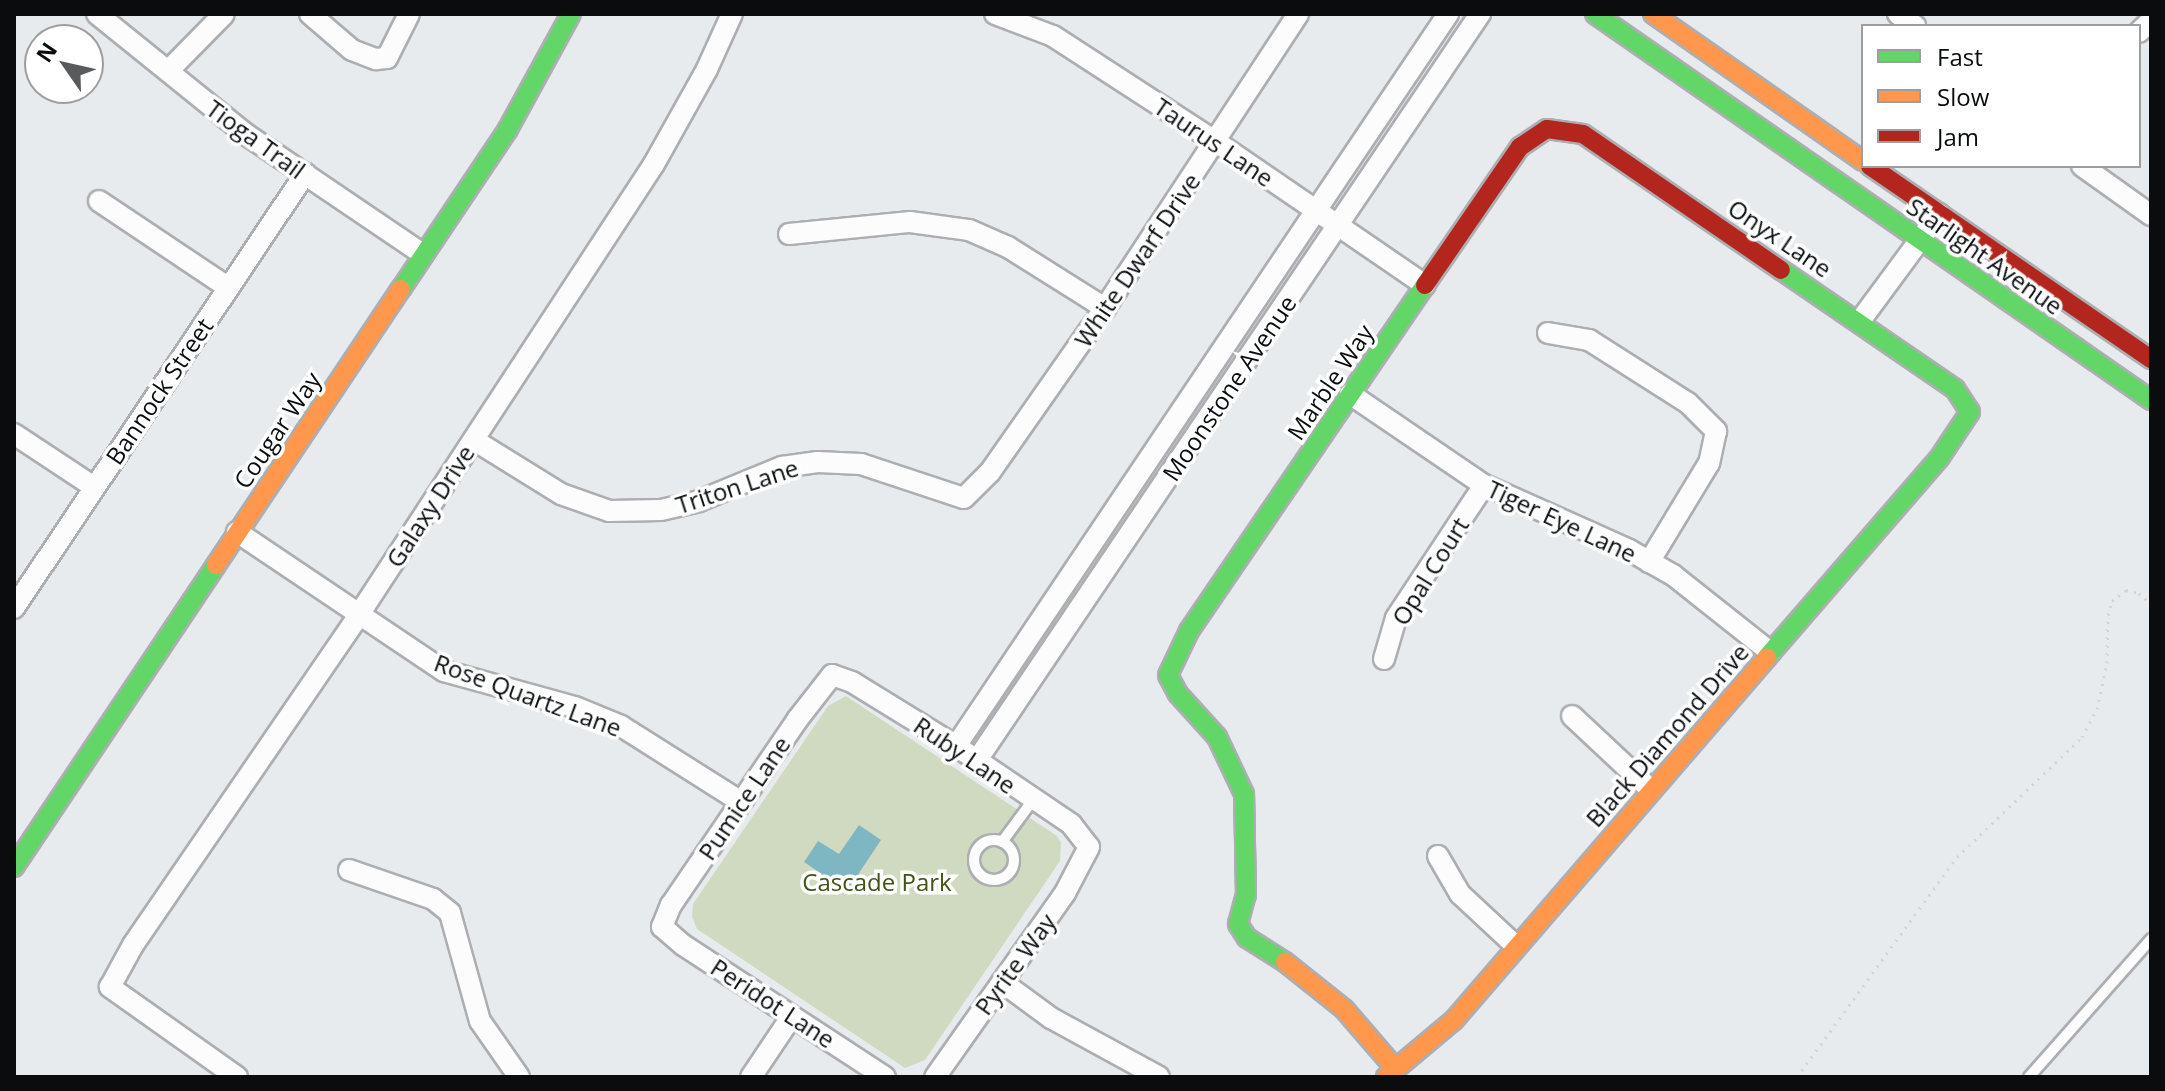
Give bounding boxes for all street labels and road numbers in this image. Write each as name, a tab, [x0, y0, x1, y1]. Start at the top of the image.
street label: Taurus Lane	[1149, 92, 1279, 192]
street label: Tioga Trail	[201, 94, 311, 184]
street label: White Dwarf Drive	[1068, 168, 1206, 352]
street label: Starlight Avenue	[1902, 192, 2068, 320]
street label: Onyx Lane	[1723, 193, 1837, 283]
street label: Moonstone Avenue	[1156, 290, 1302, 486]
street label: Bannock Street	[100, 312, 218, 470]
street label: Marble Way	[1281, 319, 1379, 445]
street label: Cougar Way	[228, 366, 326, 494]
street label: Galaxy Drive	[380, 440, 480, 572]
street label: Triton Lane	[672, 453, 802, 519]
street label: Tiger Eye Lane	[1483, 474, 1641, 568]
street label: Opal Court	[1386, 512, 1474, 630]
street label: Black Diamond Drive	[1580, 638, 1754, 832]
street label: Rose Quartz Lane	[431, 648, 625, 742]
street label: Ruby Lane	[909, 710, 1021, 800]
street label: Pumice Lane	[692, 731, 796, 865]
street label: Pyrite Way	[969, 908, 1061, 1020]
street label: Peridot Lane	[706, 952, 840, 1054]

